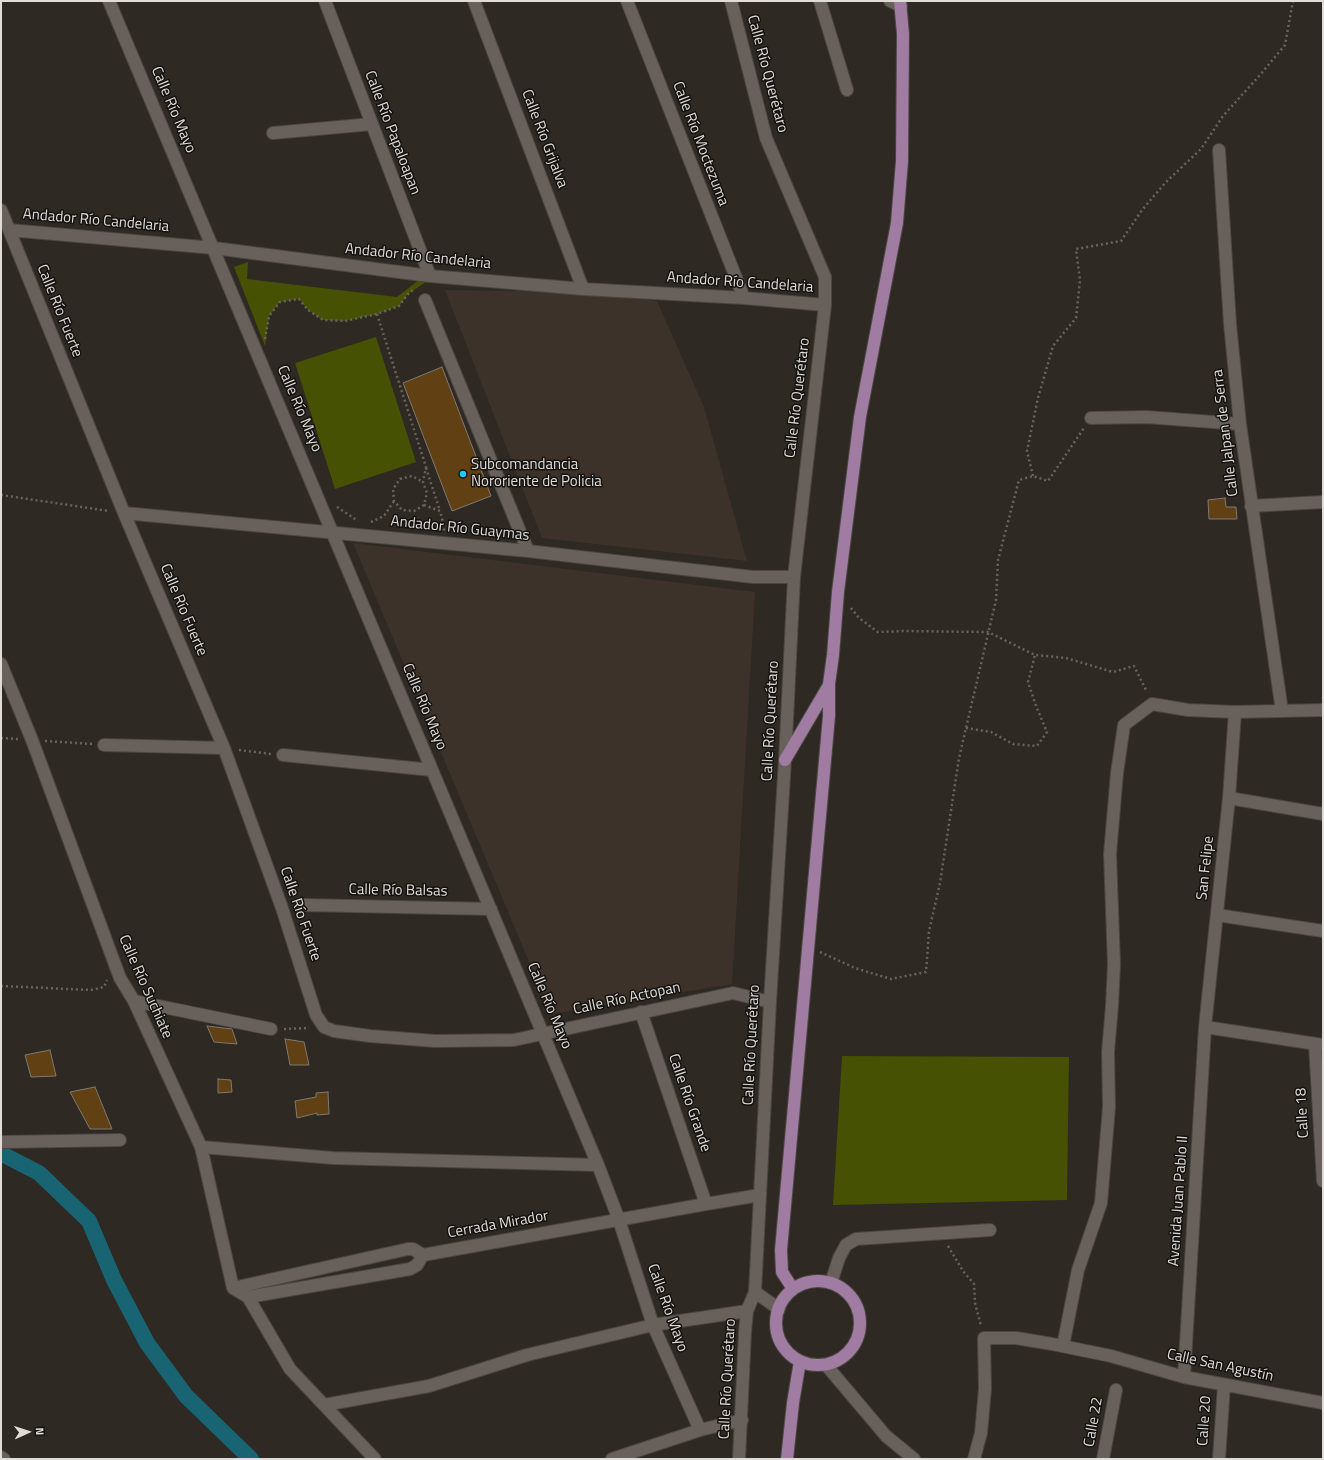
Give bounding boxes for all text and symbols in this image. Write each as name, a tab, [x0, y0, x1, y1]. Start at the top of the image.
street label: Calle Río Querétaro	[743, 13, 791, 135]
street label: Calle Río Mayo	[147, 64, 199, 156]
street label: Calle Río Papaloapan	[360, 68, 424, 198]
street label: Calle Río Moctezuma	[668, 79, 732, 209]
street label: Calle Río Grijalva	[517, 87, 571, 191]
street label: Andador Río Candelaria	[22, 206, 170, 236]
street label: Andador Río Candelaria	[344, 240, 492, 274]
street label: Calle Río Fuerte	[32, 262, 86, 360]
street label: Andador Río Candelaria	[666, 269, 814, 297]
street label: Calle Río Querétaro	[782, 337, 814, 459]
street label: Calle Río Mayo	[273, 363, 325, 455]
street label: Calle Jalpan de Serra	[1209, 368, 1243, 498]
place label: Subcomandancia Nororiente de Policia	[471, 456, 602, 491]
marker: Subcomandancia Nororiente de Policia	[458, 469, 468, 479]
street label: Andador Río Guaymas	[390, 513, 530, 545]
street label: Calle Río Fuerte	[155, 561, 211, 659]
street label: Calle Río Querétaro	[759, 660, 783, 782]
street label: Calle Río Mayo	[398, 661, 450, 753]
street label: San Felipe	[1194, 835, 1218, 901]
street label: Calle Río Fuerte	[275, 865, 325, 963]
street label: Calle Río Balsas	[348, 881, 448, 901]
street label: Calle Río Suchiate	[114, 932, 176, 1042]
street label: Calle Río Mayo	[523, 960, 575, 1052]
street label: Calle Río Actopan	[572, 979, 682, 1019]
street label: Calle Río Querétaro	[740, 984, 764, 1106]
street label: Calle Río Grande	[664, 1052, 714, 1154]
street label: Calle 18	[1293, 1087, 1313, 1139]
street label: Avenida Juan Pablo II	[1165, 1135, 1193, 1267]
street label: Cerrada Mirador	[446, 1207, 550, 1243]
street label: Calle Río Mayo	[643, 1262, 691, 1354]
street label: Calle Río Querétaro	[716, 1318, 740, 1440]
street label: Calle San Agustín	[1165, 1346, 1275, 1386]
street label: Calle 20	[1194, 1395, 1216, 1447]
street label: Calle 22	[1081, 1396, 1107, 1448]
north arrow	[8, 1412, 48, 1452]
text: N	[32, 1427, 48, 1436]

